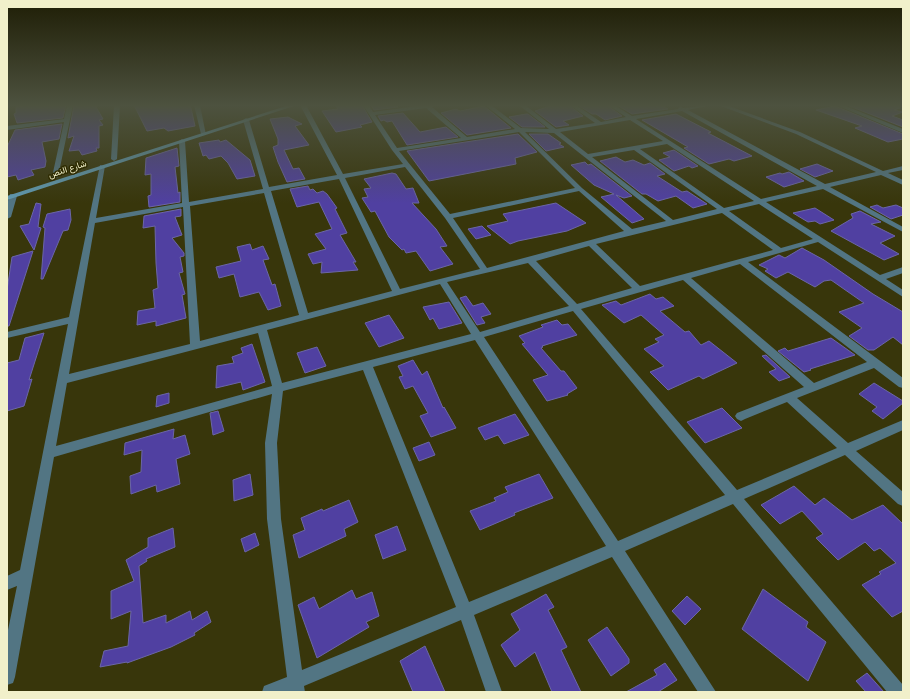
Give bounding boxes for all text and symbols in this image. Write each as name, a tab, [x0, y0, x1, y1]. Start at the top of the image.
street label: شارع النص	[46, 156, 88, 181]

